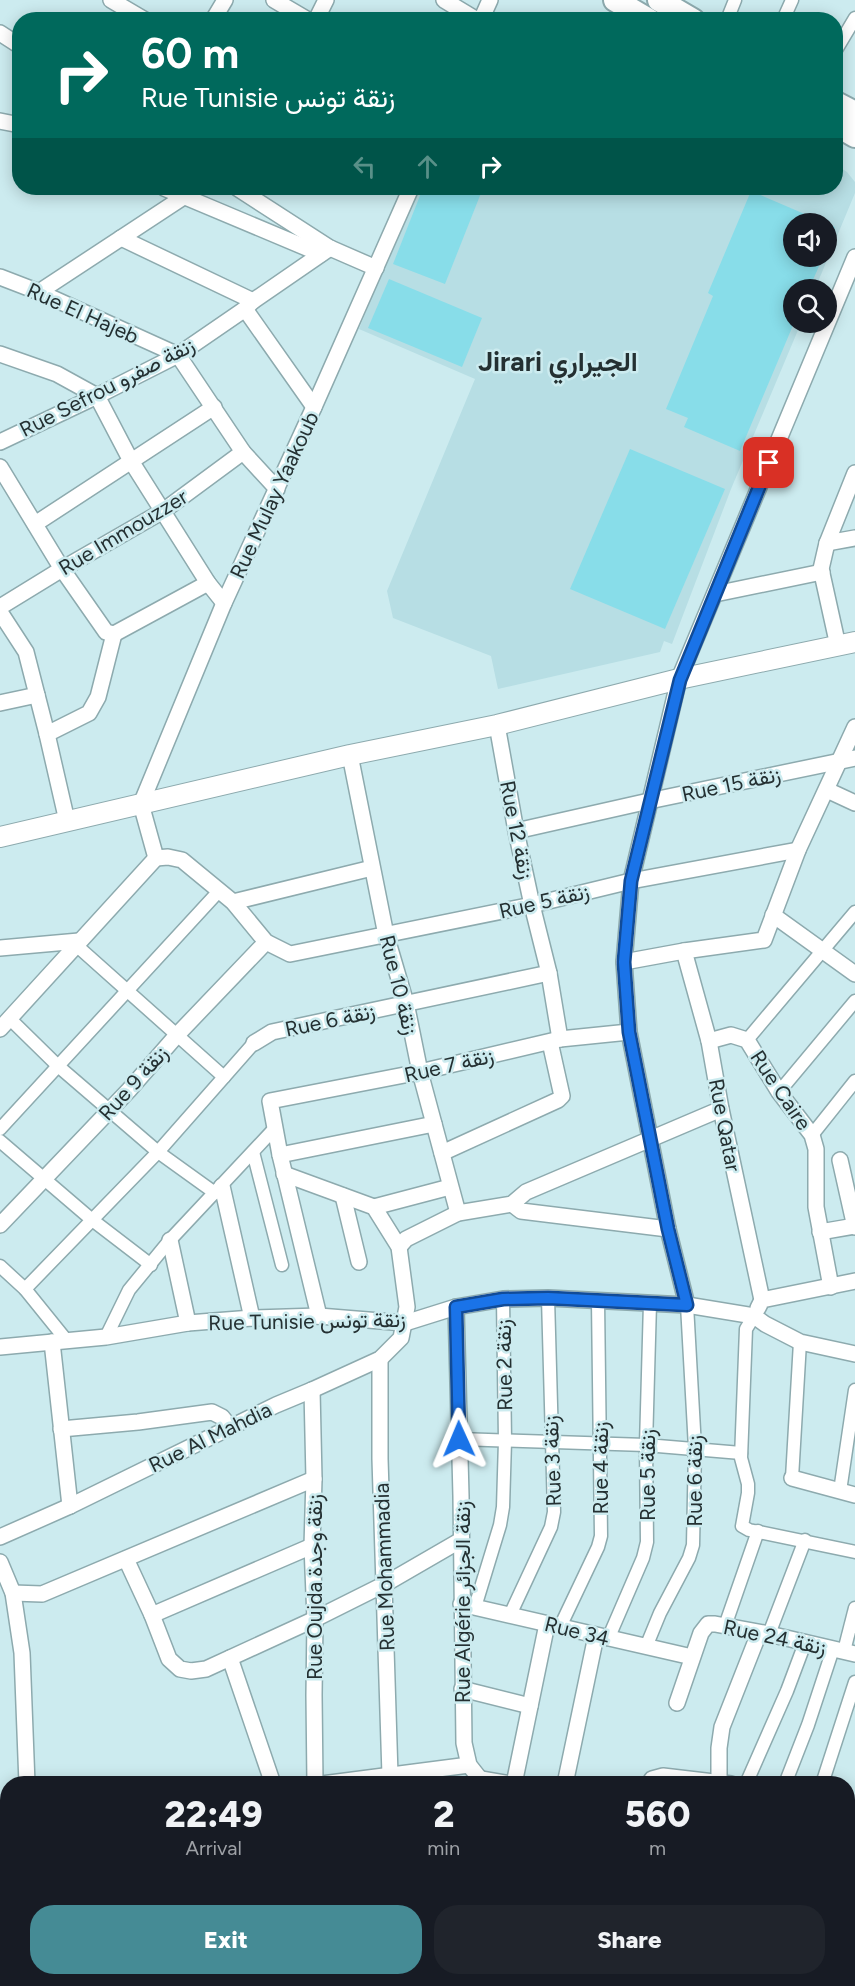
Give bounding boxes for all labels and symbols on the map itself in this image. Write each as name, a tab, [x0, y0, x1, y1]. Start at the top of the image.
street label: Rue El Hajeb	[23, 277, 143, 349]
street label: Rue Sefrou زنقة صفرو	[15, 332, 199, 443]
district label: Jirari الجيراري	[478, 345, 638, 384]
street label: Rue Mulay Yaakoub	[224, 408, 324, 582]
pin	[743, 437, 794, 488]
street label: Rue Immouzzer	[54, 484, 192, 580]
street label: Rue 15 زنقة	[679, 761, 783, 808]
street label: Rue 12 زنقة	[494, 778, 539, 882]
street label: Rue 5 زنقة	[496, 878, 592, 924]
street label: Rue 10 زنقة	[374, 933, 423, 1038]
street label: Rue 6 زنقة	[283, 998, 378, 1043]
street label: Rue 9 زنقة	[93, 1041, 174, 1126]
street label: Rue 7 زنقة	[402, 1043, 496, 1088]
street label: Rue Caire	[745, 1045, 817, 1135]
street label: Rue Qatar	[704, 1076, 746, 1174]
street label: Rue Tunisie زنقة تونس	[208, 1307, 406, 1336]
street label: Rue 2 زنقة	[491, 1319, 518, 1411]
street label: Rue Al Mahdia	[144, 1396, 276, 1478]
position arrow	[427, 1407, 491, 1471]
street label: Rue 3 زنقة	[538, 1415, 567, 1507]
street label: Rue 4 زنقة	[588, 1422, 614, 1514]
street label: Rue 5 زنقة	[635, 1429, 661, 1521]
street label: Rue 6 زنقة	[682, 1435, 708, 1527]
street label: Rue Mohammadia	[369, 1482, 399, 1652]
street label: Rue Oujda زنقة وجدة	[302, 1494, 328, 1680]
street label: Rue Algérie زنقة الجزائر	[450, 1501, 476, 1703]
street label: Rue 34	[542, 1611, 612, 1651]
street label: Rue 24 زنقة	[721, 1614, 829, 1661]

